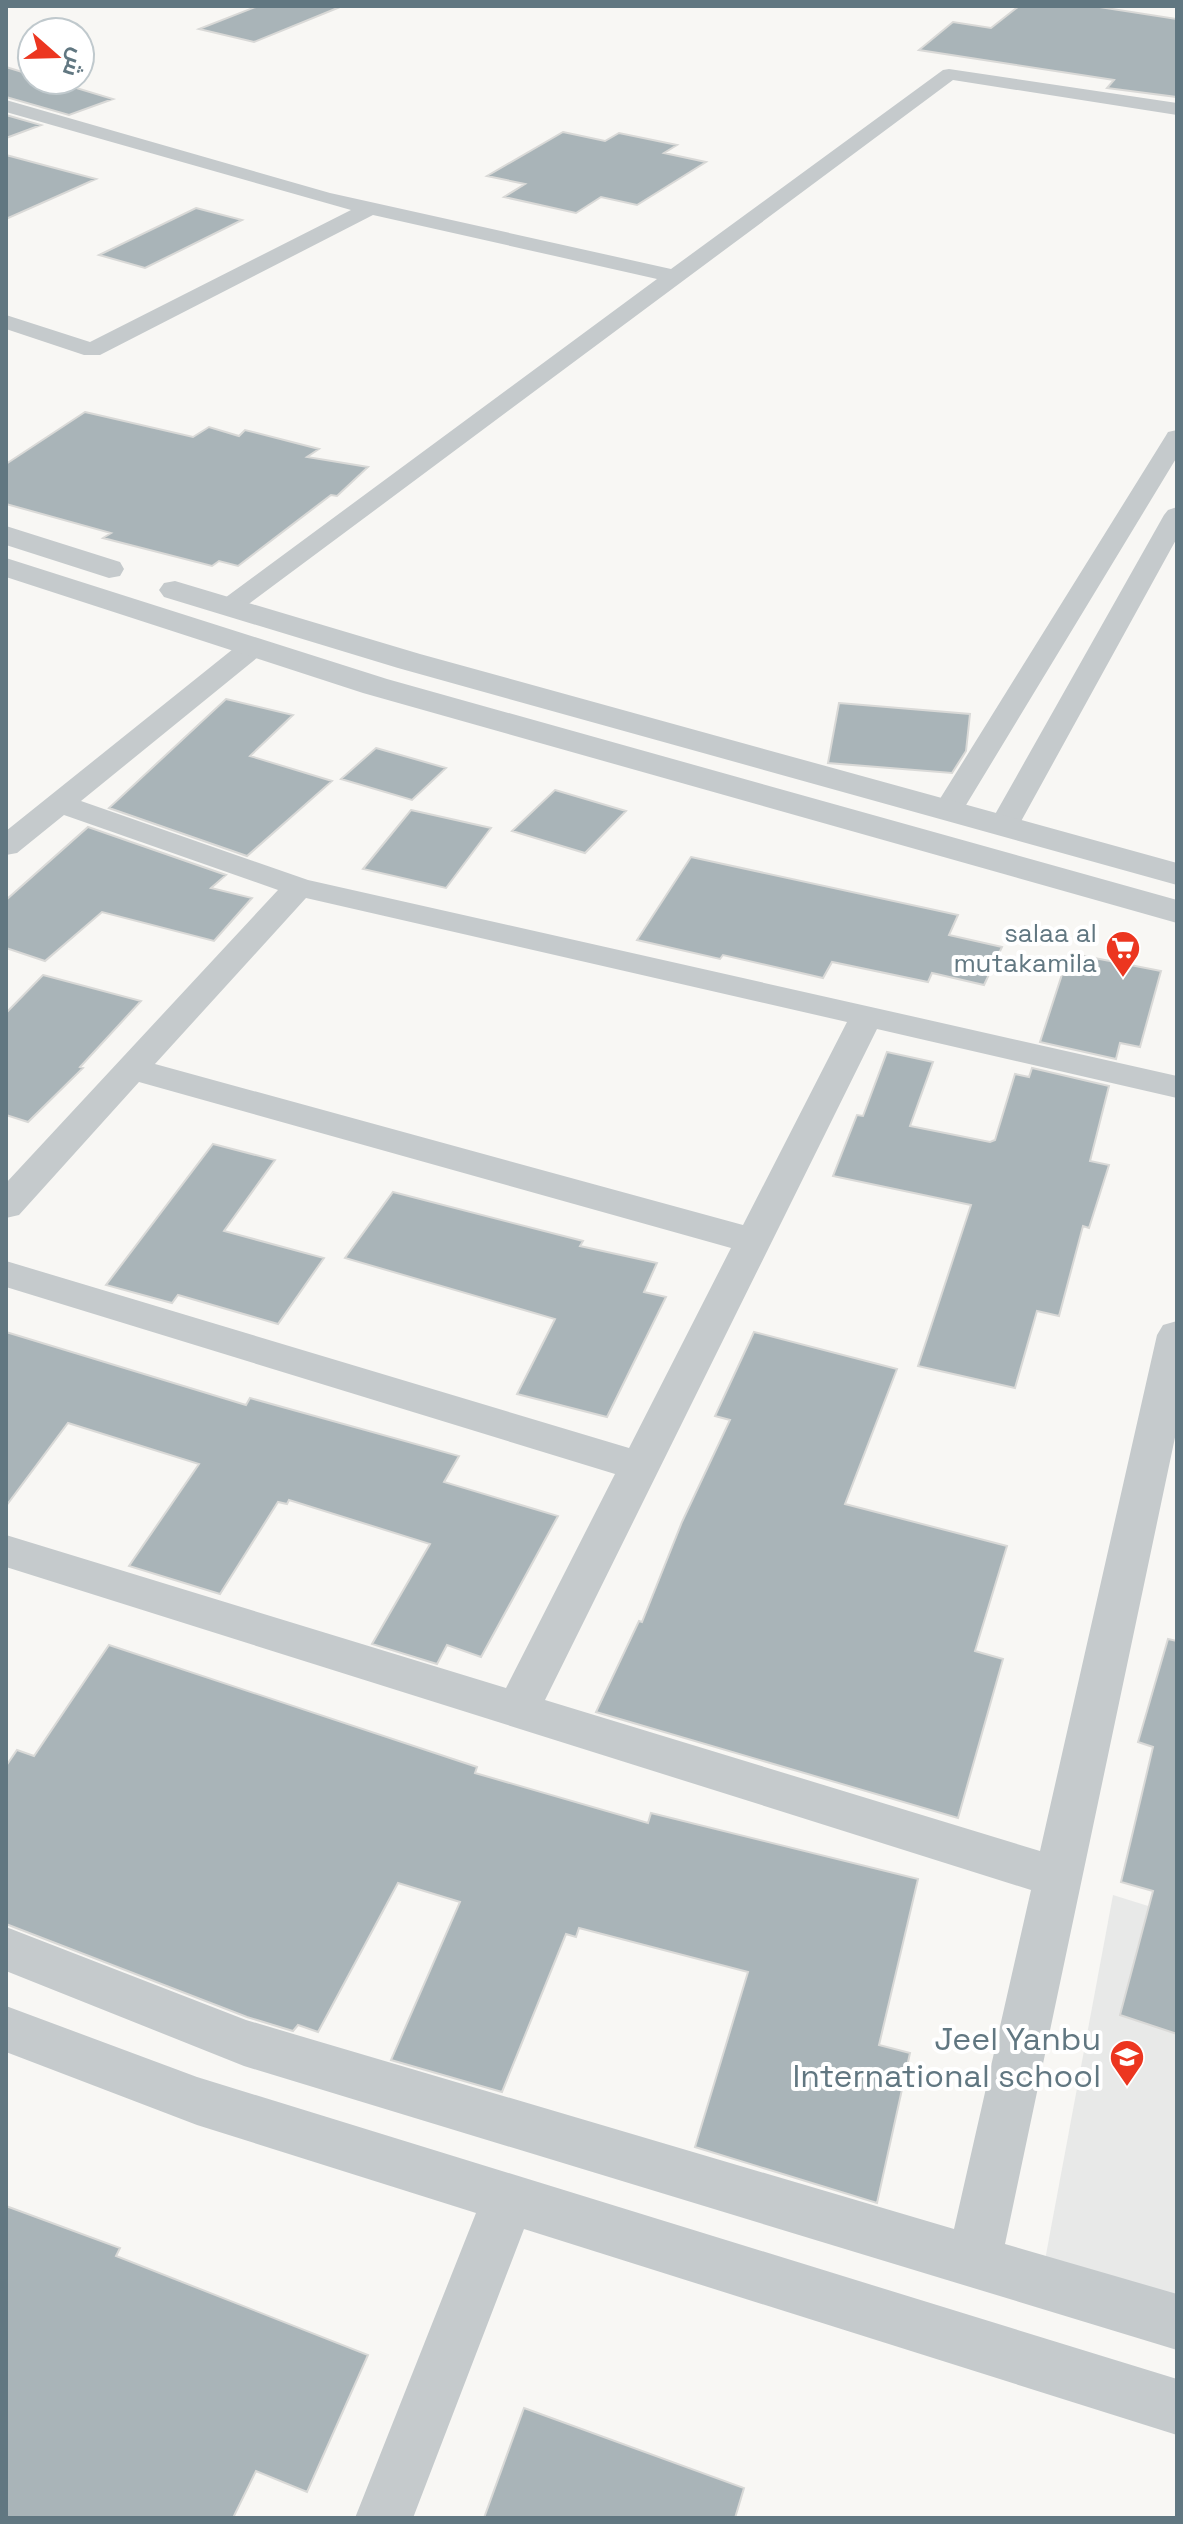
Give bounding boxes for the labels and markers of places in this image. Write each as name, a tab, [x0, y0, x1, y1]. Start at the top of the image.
place label: salaa al mutakamila	[953, 916, 1097, 980]
supermarket icon: salaa al mutakamila	[1104, 929, 1142, 979]
place label: Jeel Yanbu International school	[792, 2019, 1101, 2096]
school or university icon: Jeel Yanbu International school	[1108, 2038, 1146, 2088]

